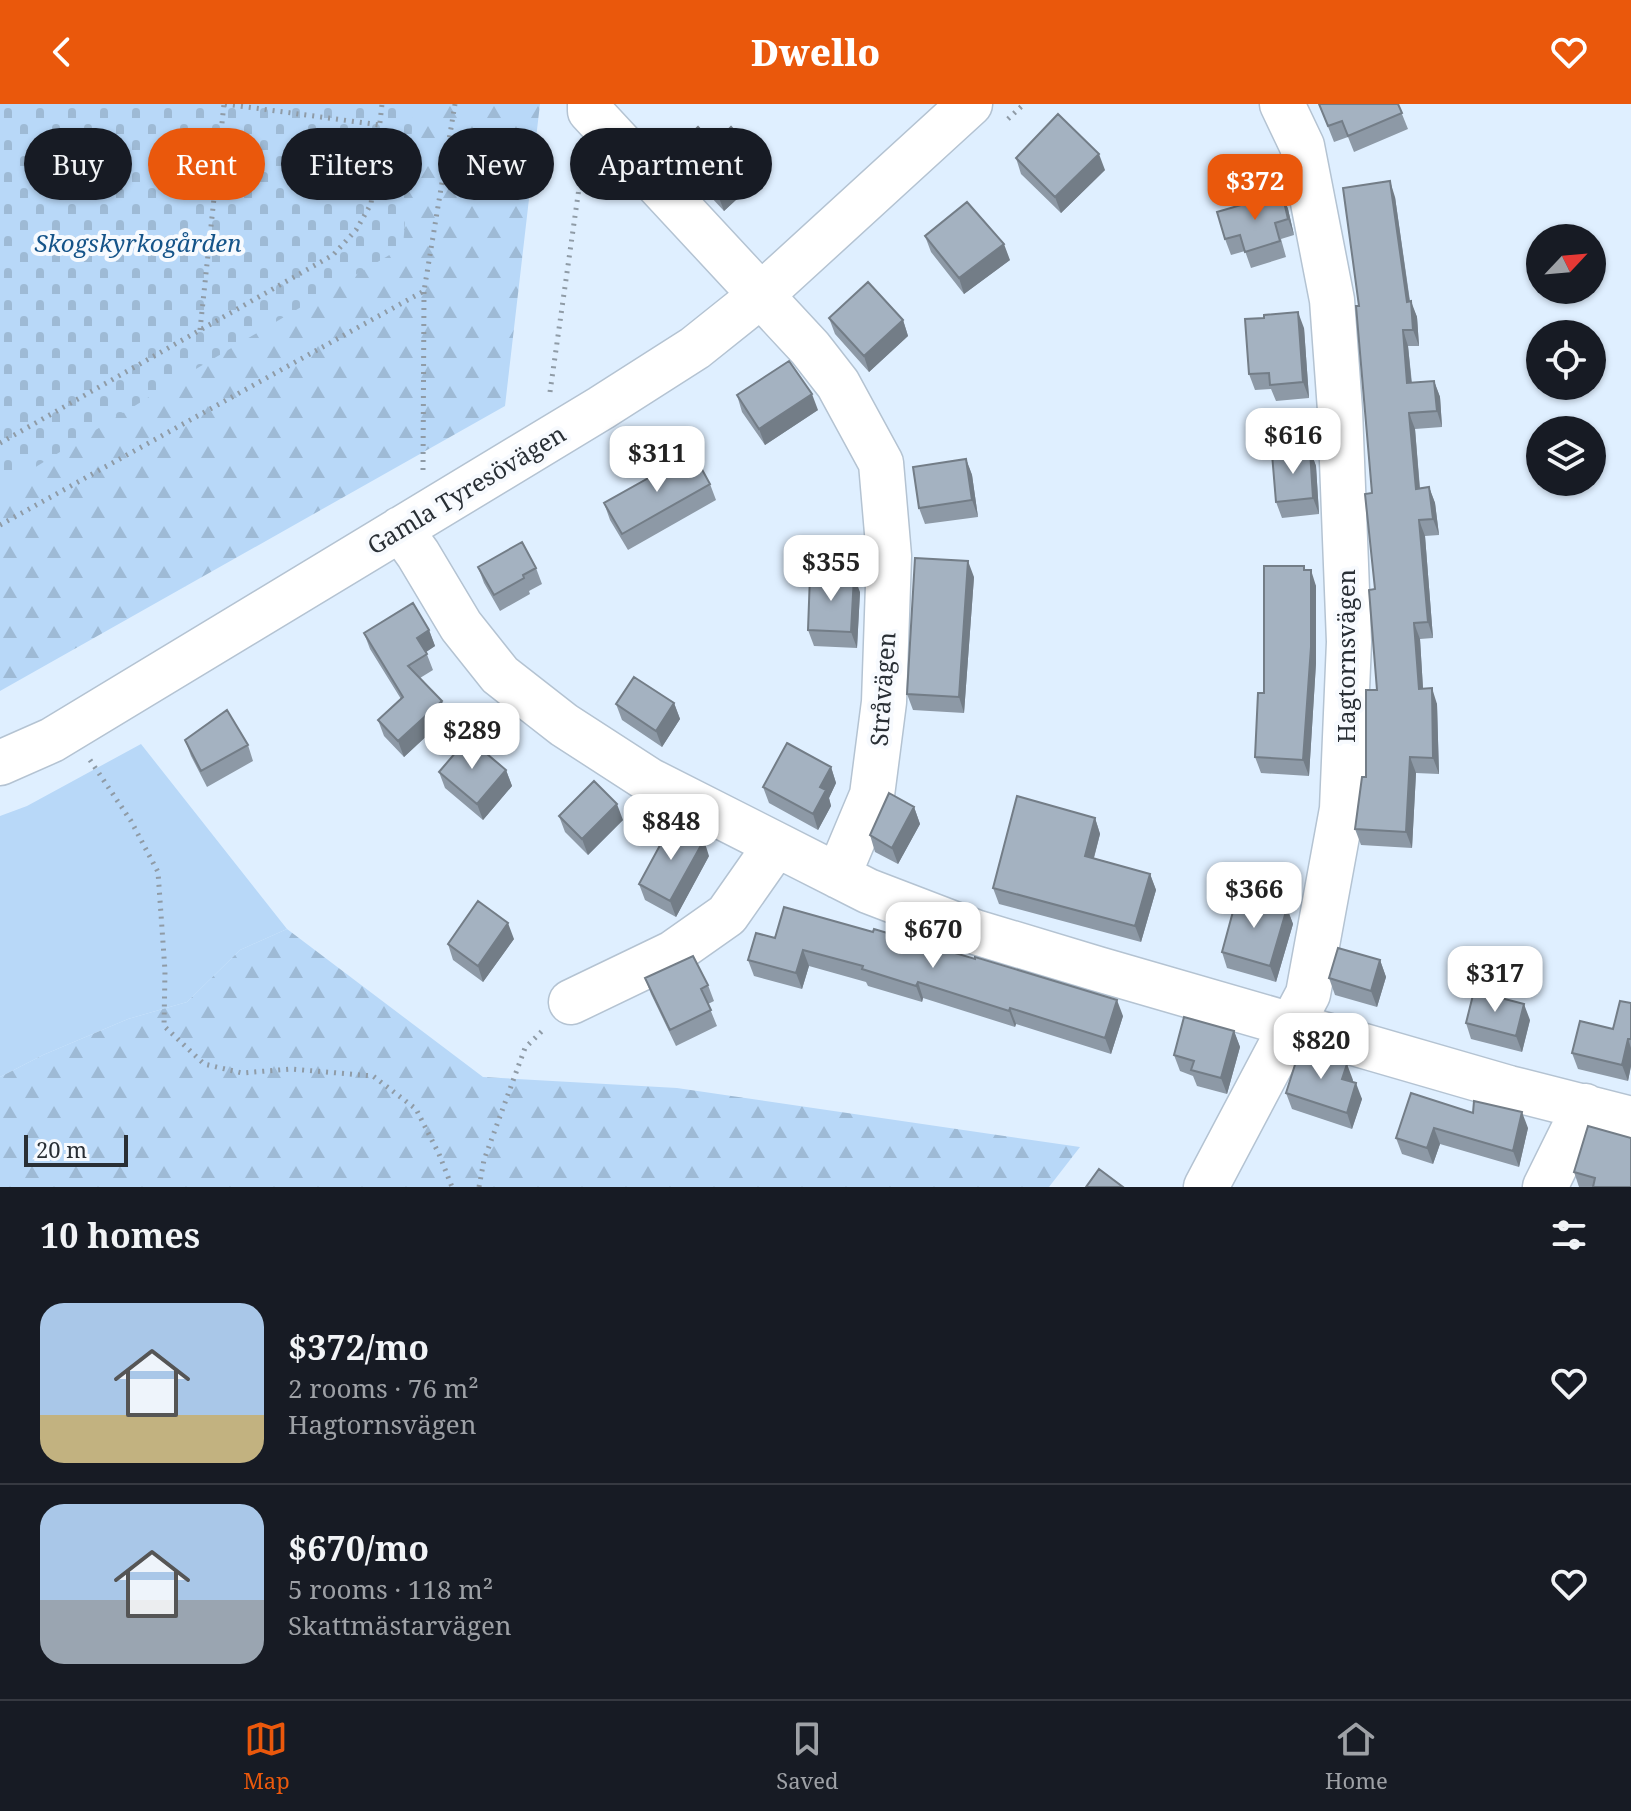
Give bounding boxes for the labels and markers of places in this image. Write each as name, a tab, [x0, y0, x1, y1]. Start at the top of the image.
pin: $372	[1208, 154, 1302, 222]
pin: $616	[1246, 408, 1340, 476]
pin: $311	[610, 426, 704, 494]
pin: $355	[784, 535, 878, 603]
pin: $289	[425, 703, 519, 771]
pin: $848	[624, 794, 718, 862]
pin: $366	[1207, 862, 1301, 930]
pin: $670	[886, 902, 980, 970]
pin: $317	[1448, 946, 1542, 1014]
pin: $820	[1274, 1013, 1368, 1081]

